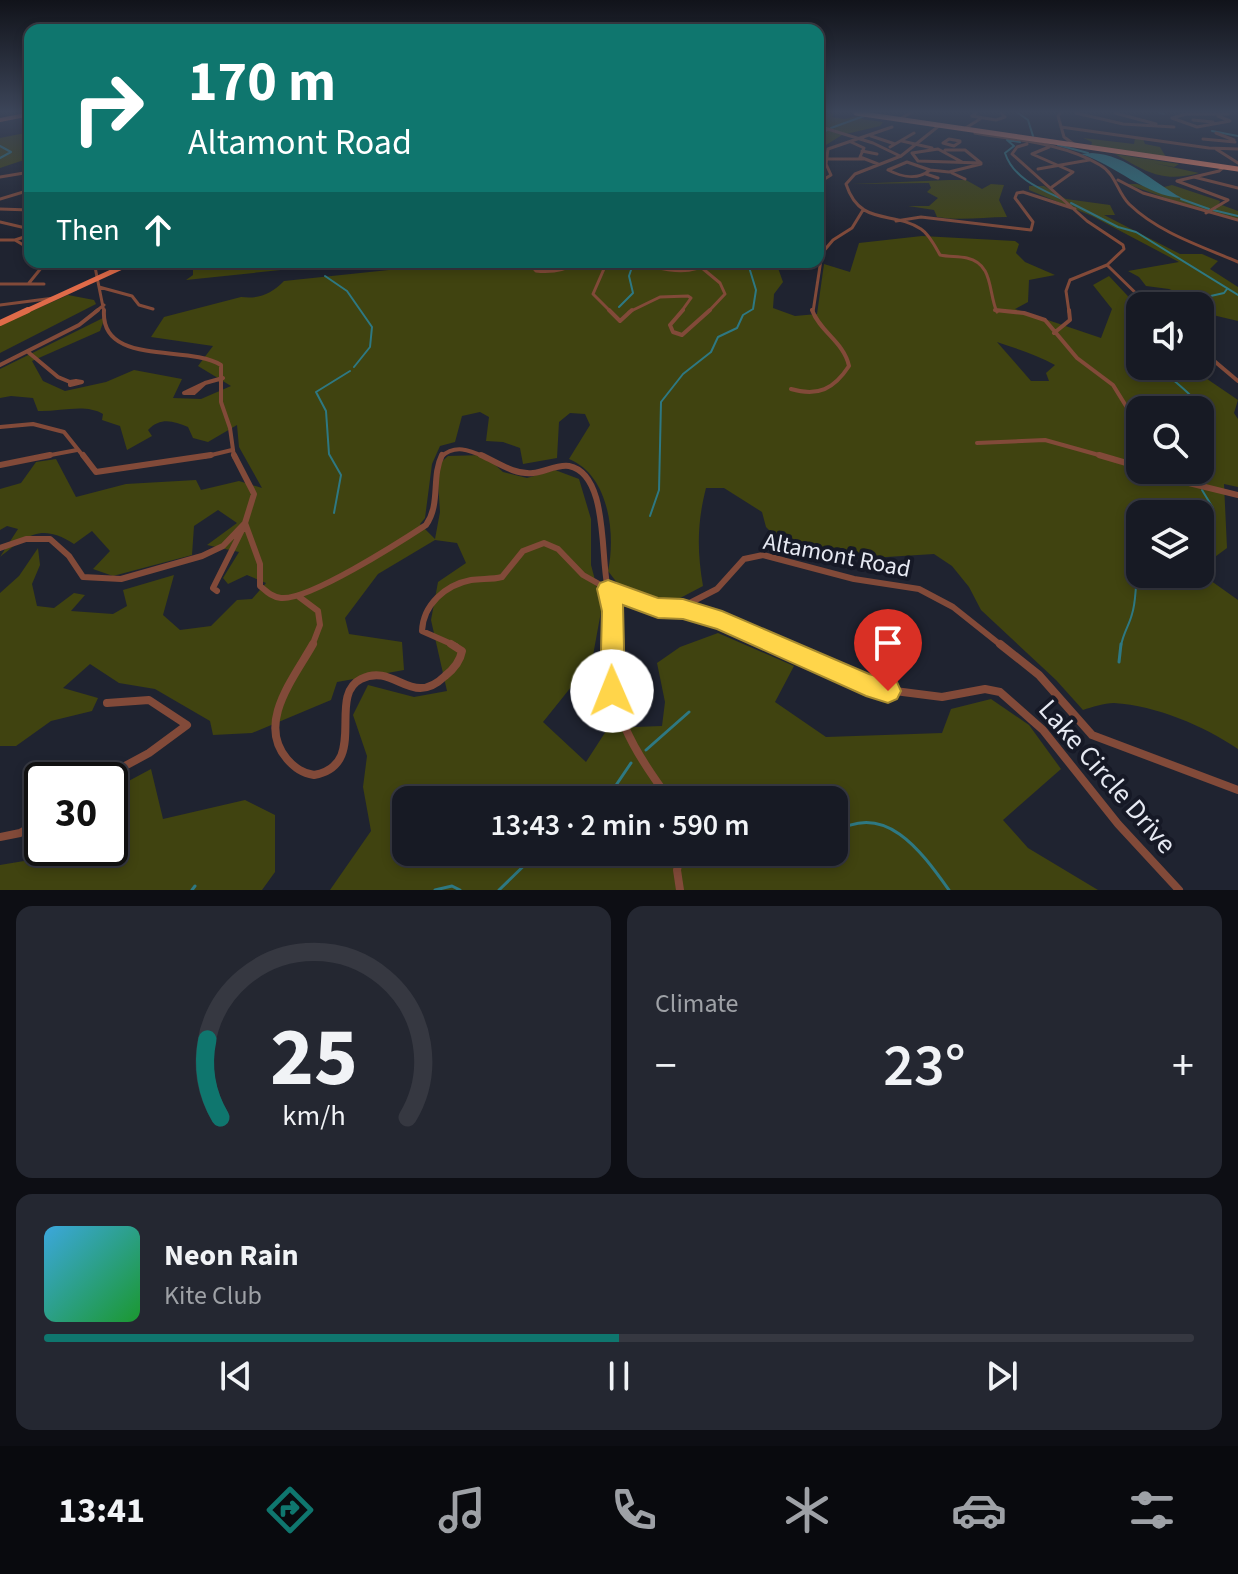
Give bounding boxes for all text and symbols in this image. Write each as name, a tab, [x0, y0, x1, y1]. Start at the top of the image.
text: 170 m	[188, 43, 336, 122]
icon: right	[56, 56, 160, 160]
text: Altamont Road	[188, 117, 412, 168]
icon: ahead	[136, 208, 180, 252]
text: Then	[56, 209, 120, 252]
map controls	[1126, 292, 1214, 588]
button: sound	[1126, 292, 1214, 380]
button: search	[1126, 396, 1214, 484]
button: layers	[1126, 500, 1214, 588]
street label: Altamont Road	[760, 524, 914, 587]
pin	[854, 609, 922, 691]
icon: arrive	[866, 621, 910, 665]
position arrow	[570, 649, 654, 733]
street label: Lake Circle Drive	[1029, 691, 1186, 863]
speed limit sign: 30	[24, 762, 128, 866]
text: 13:43 · 2 min · 590 m	[490, 804, 750, 847]
text: Climate	[655, 985, 739, 1022]
text: 25	[270, 999, 357, 1117]
text: 23°	[883, 1024, 966, 1109]
text: −	[655, 1035, 677, 1098]
text: +	[1172, 1035, 1194, 1098]
text: km/h	[282, 1096, 345, 1136]
text: Neon Rain	[164, 1234, 299, 1277]
text: Kite Club	[164, 1277, 262, 1314]
icon: previous	[214, 1354, 258, 1398]
icon: pause	[597, 1354, 641, 1398]
icon: next	[980, 1354, 1024, 1398]
icon: directions	[262, 1482, 318, 1538]
icon: music	[434, 1482, 490, 1538]
icon: phone	[606, 1482, 662, 1538]
icon: climate	[779, 1482, 835, 1538]
icon: car	[951, 1482, 1007, 1538]
icon: filters	[1124, 1482, 1180, 1538]
text: 13:41	[58, 1485, 145, 1536]

